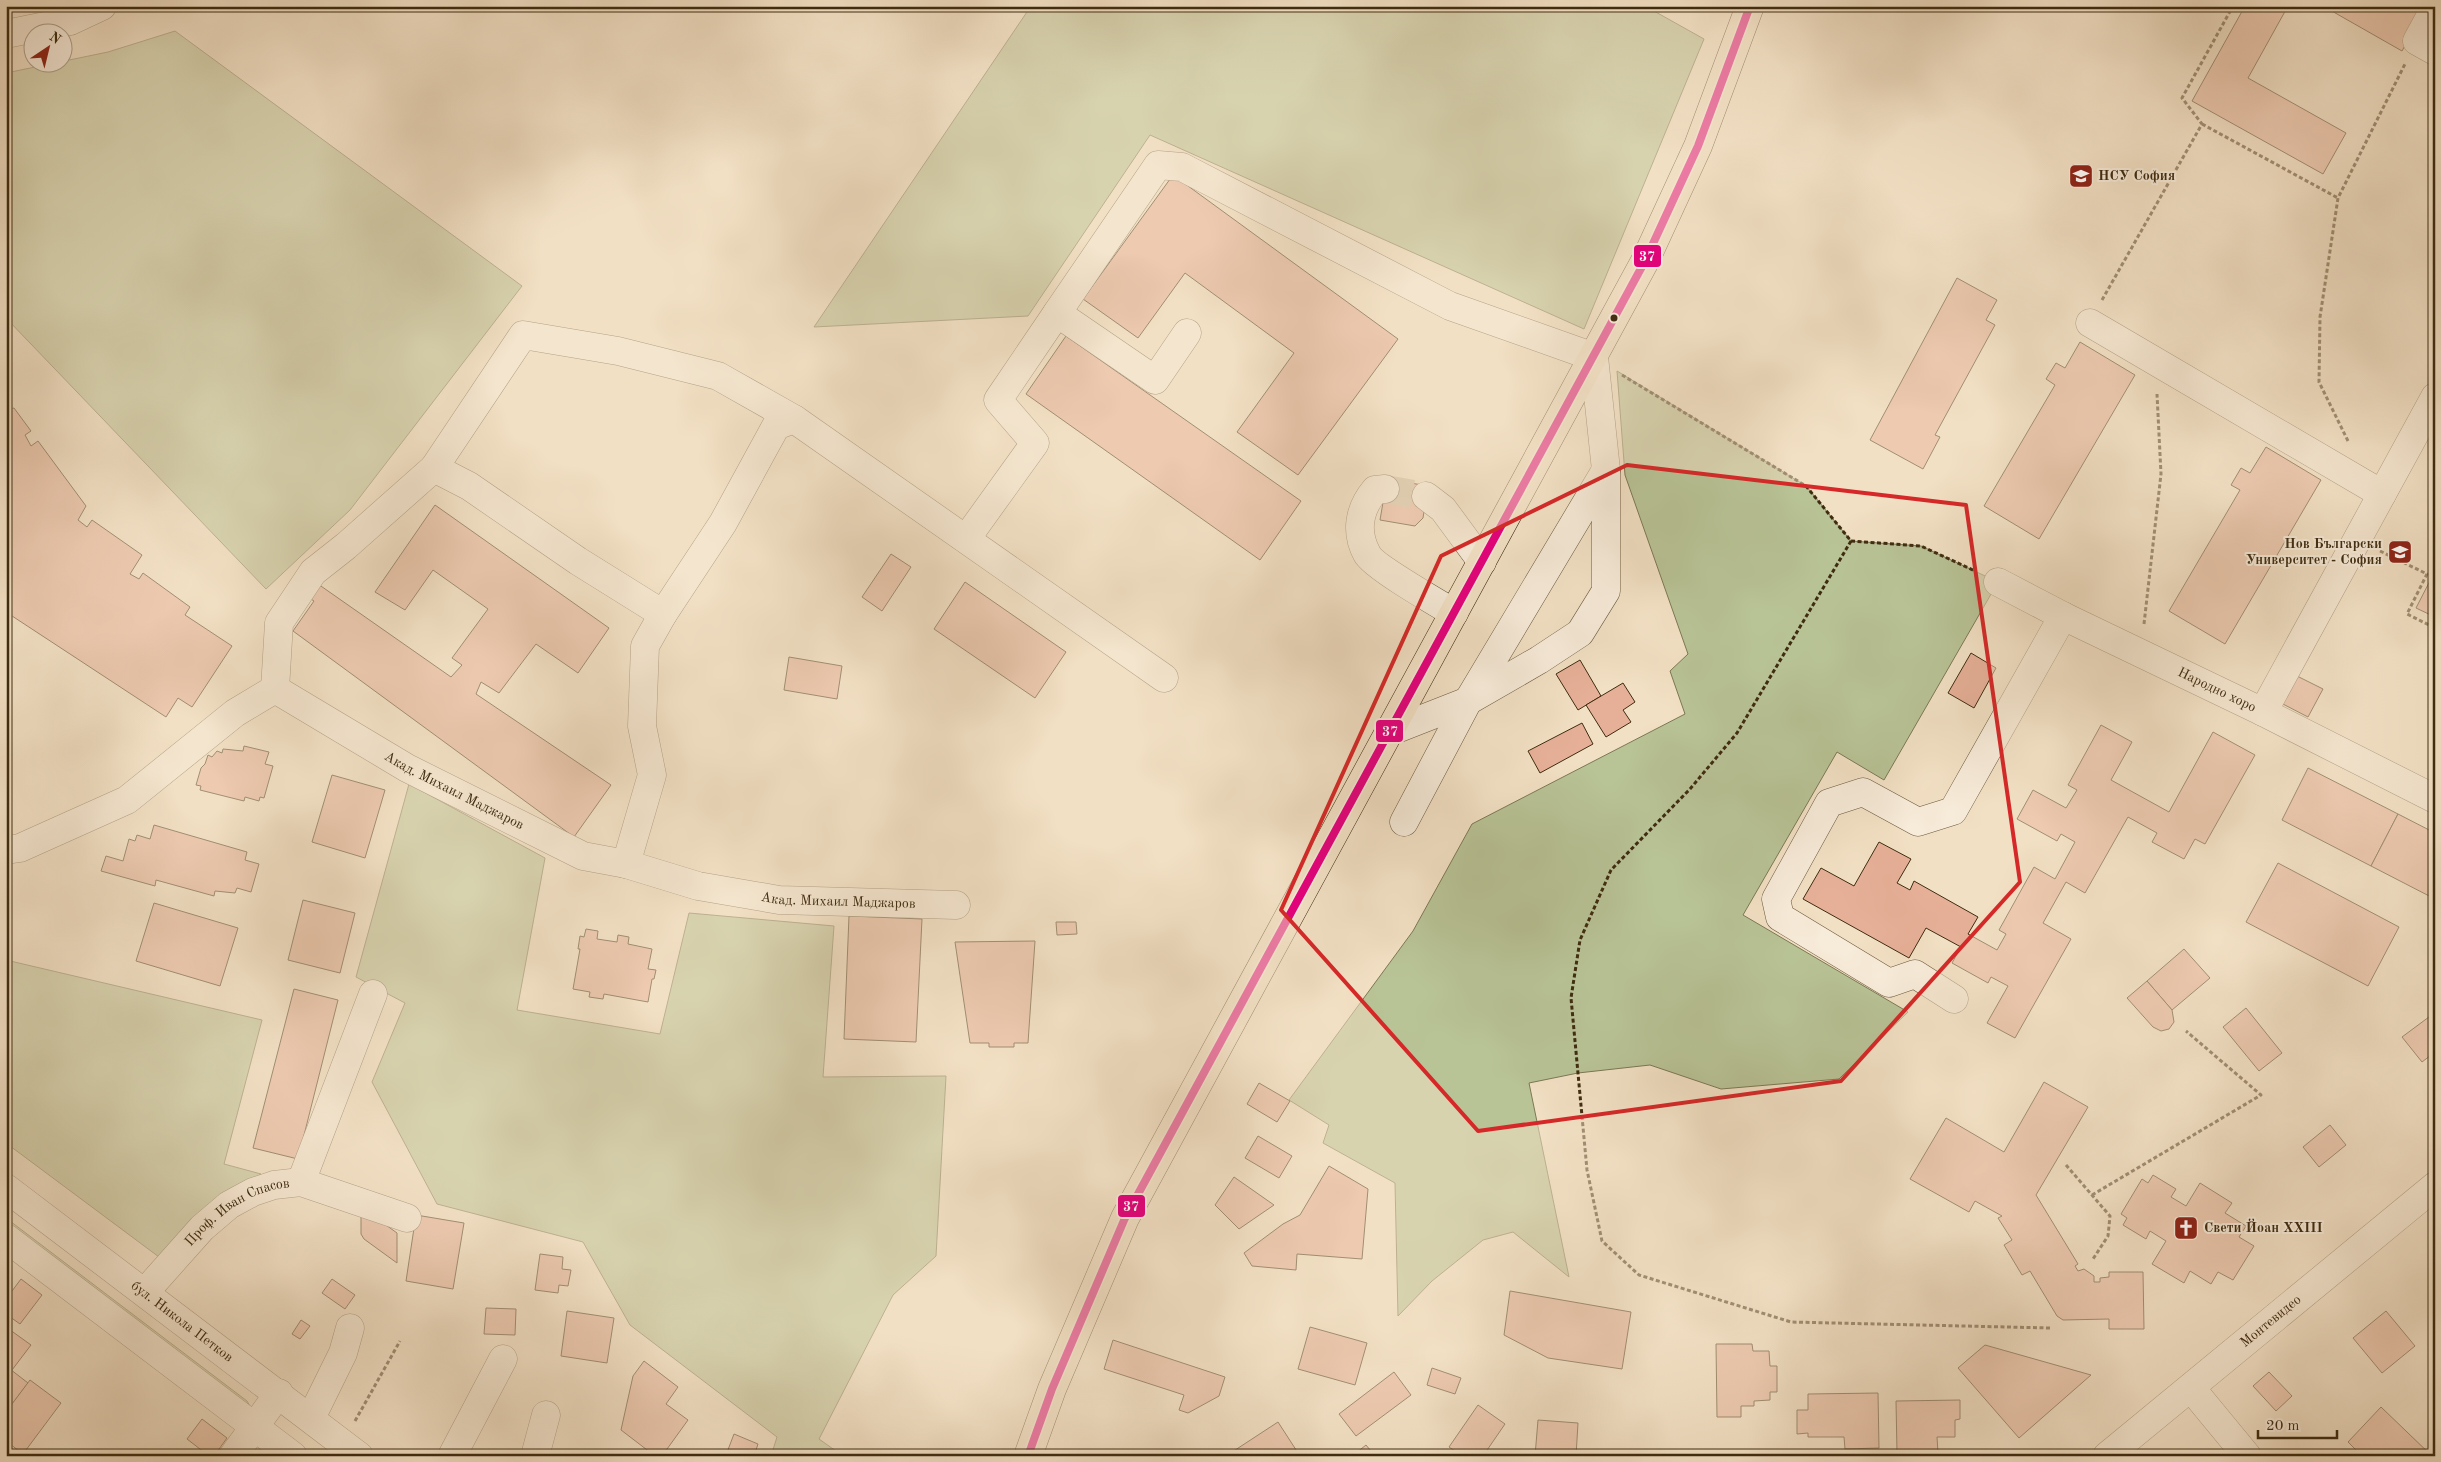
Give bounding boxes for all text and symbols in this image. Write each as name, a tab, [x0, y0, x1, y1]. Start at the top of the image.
north arrow	[22, 22, 72, 72]
text: N	[46, 29, 64, 47]
school or university icon: НСУ София	[2068, 163, 2094, 189]
place label: НСУ София	[2098, 169, 2175, 184]
line badge: 37	[1633, 244, 1662, 268]
text: 37	[1639, 250, 1655, 264]
unlabelled marker	[1609, 313, 1619, 323]
place label: Нов Български Университет - София	[2246, 537, 2382, 568]
school or university icon: Нов Български Университет - София	[2387, 539, 2413, 565]
street label: Народно хоро	[2175, 665, 2258, 715]
line badge: 37	[1375, 719, 1404, 743]
text: 37	[1382, 725, 1398, 739]
street label: Акад. Михаил Маджаров	[382, 749, 526, 832]
street label: Акад. Михаил Маджаров	[760, 890, 916, 911]
street label: Проф. Иван Спасов	[182, 1176, 290, 1249]
line badge: 37	[1117, 1194, 1146, 1218]
text: 37	[1123, 1200, 1139, 1214]
church icon: Свети Йоан XXIII	[2173, 1215, 2199, 1241]
place label: Свети Йоан XXIII	[2204, 1218, 2323, 1235]
street label: бул. Никола Петков	[128, 1279, 236, 1365]
street label: Монтевидео	[2238, 1292, 2304, 1350]
scale bar	[2258, 1407, 2337, 1439]
text: 20 m	[2266, 1419, 2300, 1434]

